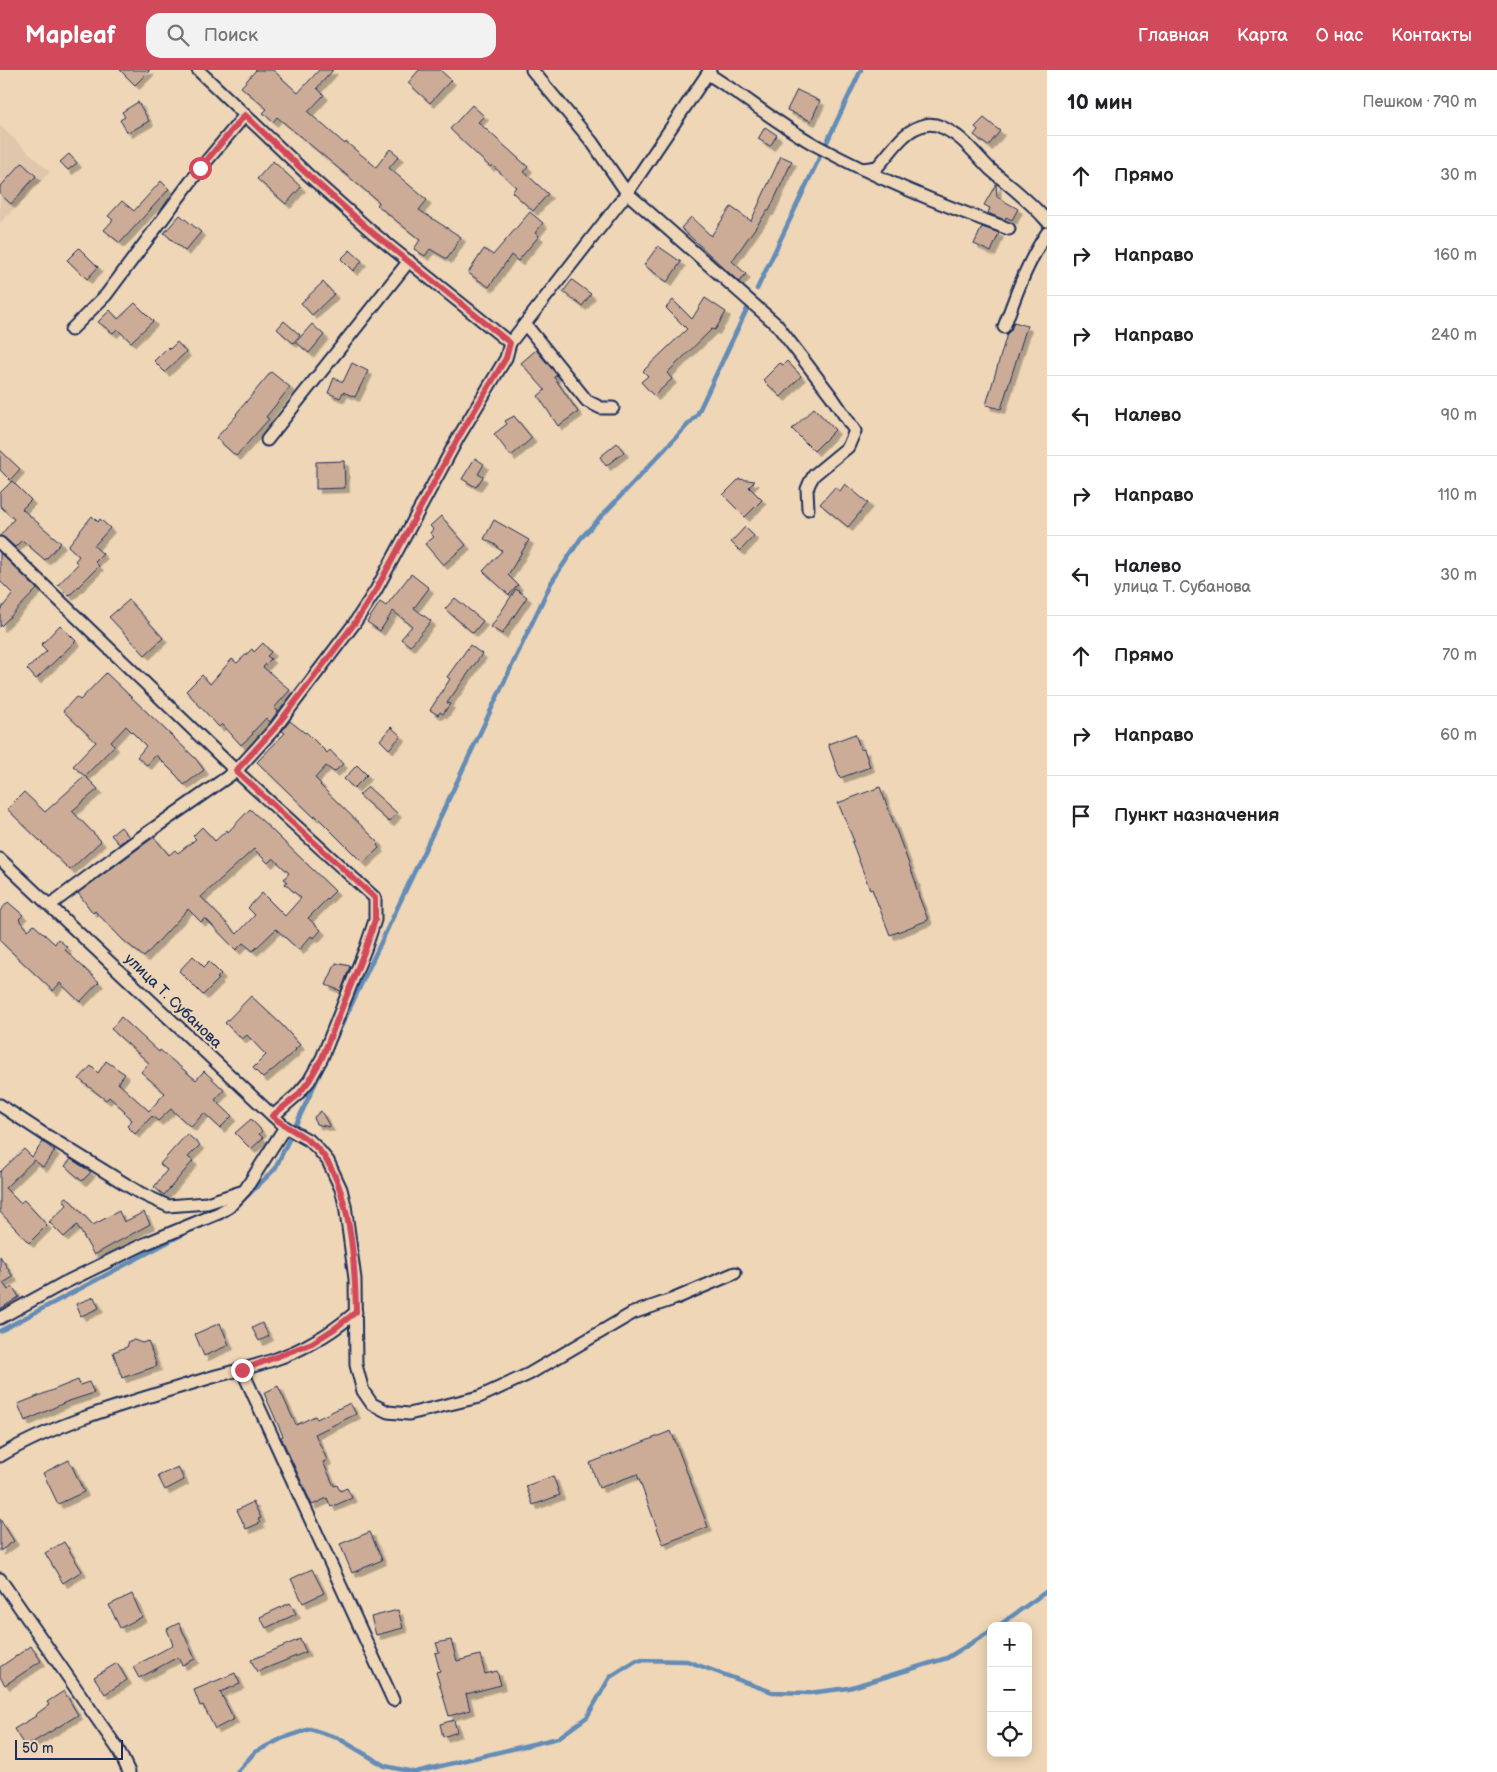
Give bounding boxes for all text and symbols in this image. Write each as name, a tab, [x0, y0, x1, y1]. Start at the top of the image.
search box	[146, 13, 496, 58]
text: Mapleaf	[25, 21, 116, 50]
icon: search	[164, 21, 192, 49]
text: Поиск	[204, 24, 258, 47]
text: Главная	[1138, 25, 1209, 46]
text: Карта	[1237, 25, 1288, 46]
text: О нас	[1316, 25, 1363, 46]
text: Контакты	[1391, 25, 1472, 46]
text: 10 мин	[1067, 90, 1133, 115]
text: Пешком · 790 m	[1363, 93, 1477, 112]
route start	[189, 157, 212, 180]
icon: ahead	[1067, 162, 1095, 190]
text: Прямо	[1114, 164, 1174, 187]
text: 30 m	[1440, 166, 1477, 185]
icon: right	[1067, 242, 1095, 270]
text: Направо	[1114, 244, 1194, 267]
text: 160 m	[1434, 246, 1477, 265]
icon: right	[1067, 322, 1095, 350]
text: Направо	[1114, 324, 1194, 347]
text: 240 m	[1431, 326, 1477, 345]
icon: left	[1067, 402, 1095, 430]
text: Налево	[1114, 404, 1181, 427]
text: 90 m	[1441, 406, 1477, 425]
icon: right	[1067, 482, 1095, 510]
text: Направо	[1114, 484, 1194, 507]
text: 110 m	[1438, 486, 1477, 505]
text: Налево	[1114, 555, 1181, 578]
icon: left	[1067, 562, 1095, 590]
text: 30 m	[1440, 566, 1477, 585]
text: улица Т. Субанова	[1114, 578, 1251, 597]
icon: ahead	[1067, 642, 1095, 670]
text: Прямо	[1114, 644, 1174, 667]
text: 70 m	[1442, 646, 1477, 665]
icon: right	[1067, 722, 1095, 750]
text: Направо	[1114, 724, 1194, 747]
text: 60 m	[1440, 726, 1477, 745]
icon: arrive	[1067, 802, 1095, 830]
text: Пункт назначения	[1114, 804, 1279, 827]
street label: улица Т. Субанова	[120, 950, 226, 1053]
route end	[231, 1359, 254, 1382]
map controls	[987, 1622, 1032, 1757]
button: +	[987, 1622, 1032, 1667]
button: −	[987, 1667, 1032, 1712]
button: locate	[987, 1712, 1032, 1757]
scale bar	[15, 1737, 122, 1760]
text: 50 m	[22, 1740, 54, 1757]

